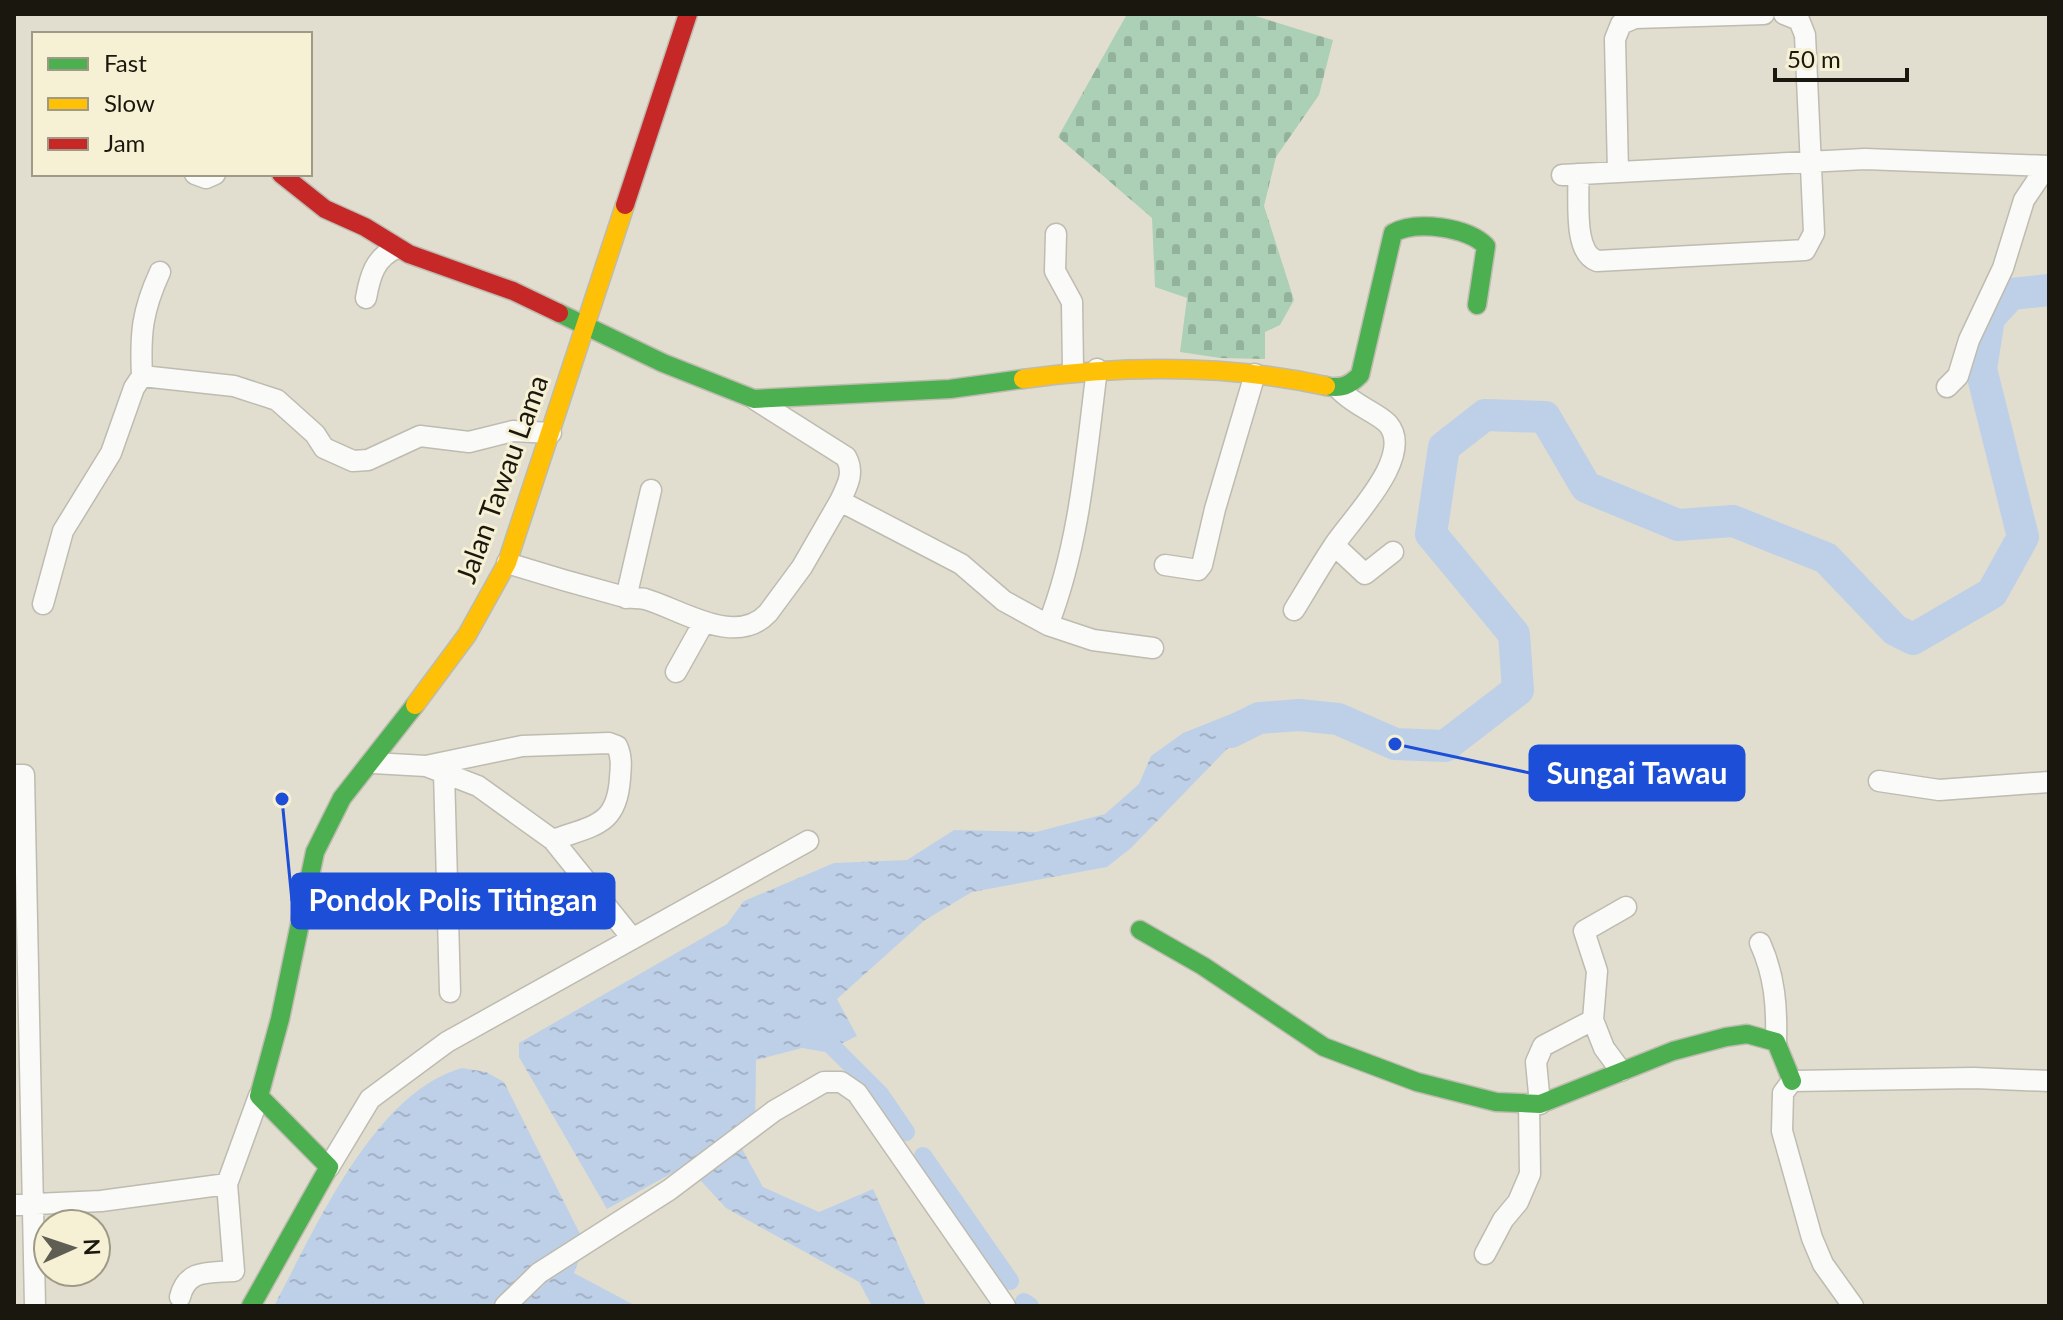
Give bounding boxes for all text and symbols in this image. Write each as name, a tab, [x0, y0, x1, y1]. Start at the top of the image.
legend	[32, 32, 312, 176]
scale bar	[1775, 32, 1907, 82]
text: 50 m	[1787, 44, 1841, 73]
text: Fast	[104, 48, 147, 77]
text: Slow	[104, 88, 155, 117]
text: Jam	[104, 128, 145, 157]
street label: Jalan Tawau Lama	[448, 370, 554, 587]
callout: Sungai Tawau	[1530, 746, 1744, 800]
text: Sungai Tawau	[1547, 754, 1727, 790]
callout: Pondok Polis Titingan	[292, 874, 614, 928]
text: Pondok Polis Titingan	[308, 881, 598, 917]
north arrow	[32, 1208, 112, 1288]
text: N	[79, 1238, 106, 1256]

